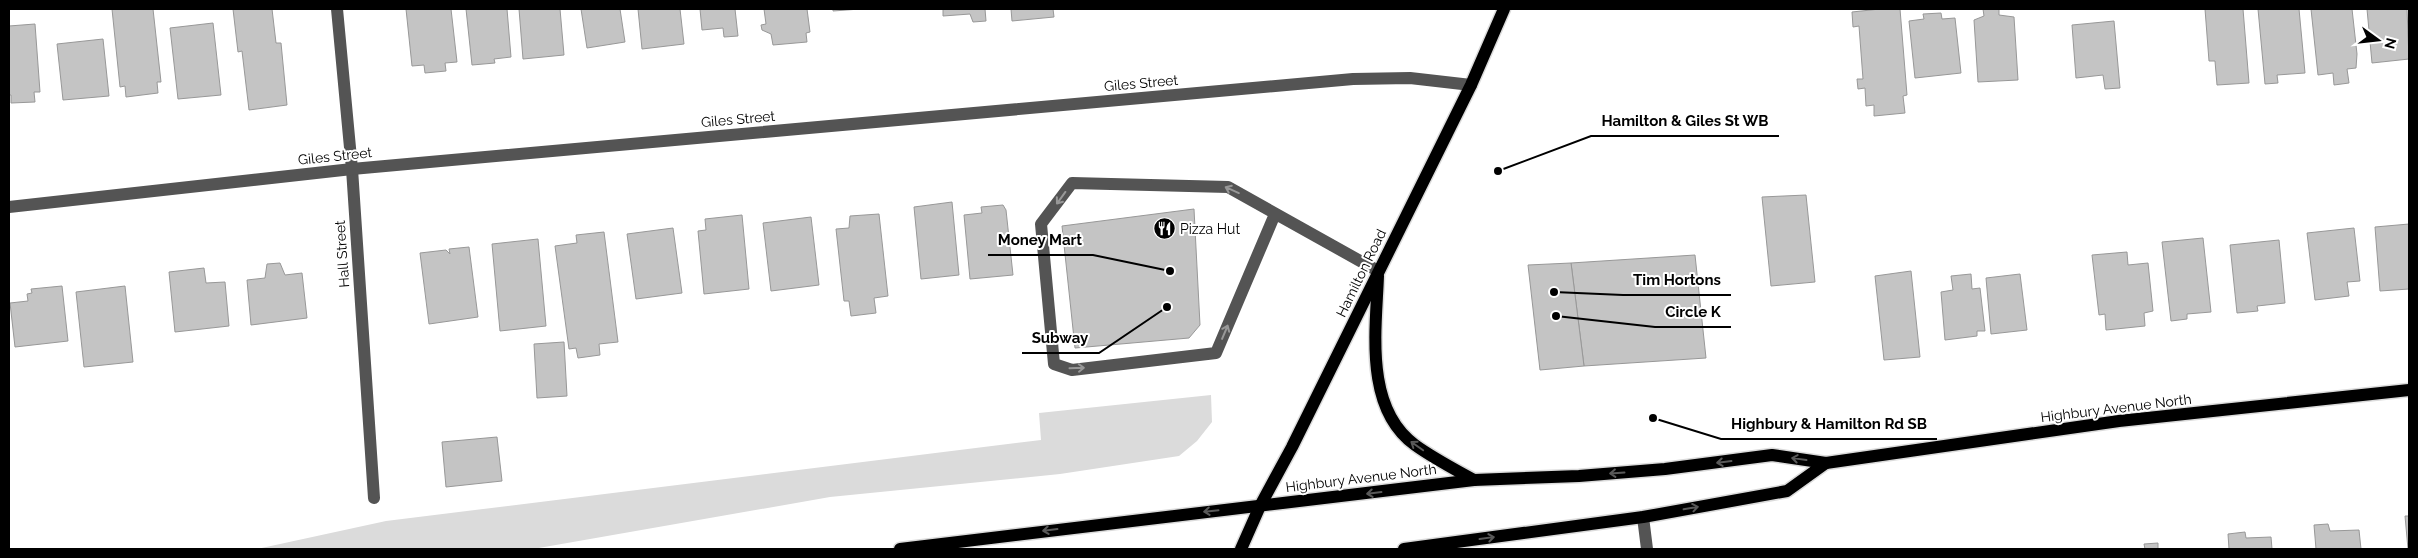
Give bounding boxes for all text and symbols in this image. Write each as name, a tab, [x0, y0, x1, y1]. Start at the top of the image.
north arrow	[2353, 15, 2403, 65]
text: N	[2381, 36, 2400, 51]
street label: Giles Street	[1103, 72, 1179, 94]
callout: Hamilton & Giles St WB	[1591, 106, 1779, 136]
street label: Giles Street	[700, 108, 776, 130]
text: Hamilton & Giles St WB	[1601, 112, 1769, 130]
street label: Giles Street	[297, 144, 373, 168]
one-way arrow	[1225, 185, 1240, 195]
one-way arrow	[1056, 191, 1066, 205]
restaurant icon: Pizza Hut	[1152, 217, 1176, 241]
street label: Hall Street	[332, 219, 352, 288]
place label: Pizza Hut	[1180, 221, 1240, 237]
callout: Money Mart	[988, 225, 1093, 255]
street label: Hamilton Road	[1333, 226, 1389, 320]
text: Money Mart	[998, 231, 1082, 249]
callout: Tim Hortons	[1623, 265, 1731, 295]
text: Tim Hortons	[1633, 271, 1721, 289]
callout: Circle K	[1655, 297, 1731, 327]
text: Circle K	[1665, 303, 1722, 321]
callout: Subway	[1022, 323, 1099, 353]
one-way arrow	[1221, 325, 1230, 340]
text: Subway	[1032, 329, 1089, 347]
one-way arrow	[1069, 364, 1085, 373]
street label: Highbury Avenue North	[2040, 391, 2192, 425]
callout: Highbury & Hamilton Rd SB	[1721, 409, 1937, 439]
text: Highbury & Hamilton Rd SB	[1731, 415, 1927, 433]
one-way arrow	[1410, 441, 1424, 451]
one-way arrow	[1792, 454, 1808, 464]
one-way arrow	[1716, 457, 1732, 467]
street label: Highbury Avenue North	[1285, 461, 1437, 495]
one-way arrow	[1609, 468, 1625, 477]
one-way arrow	[1366, 488, 1382, 498]
one-way arrow	[1682, 503, 1698, 512]
one-way arrow	[1204, 506, 1220, 516]
one-way arrow	[1042, 525, 1058, 535]
one-way arrow	[1479, 533, 1495, 543]

